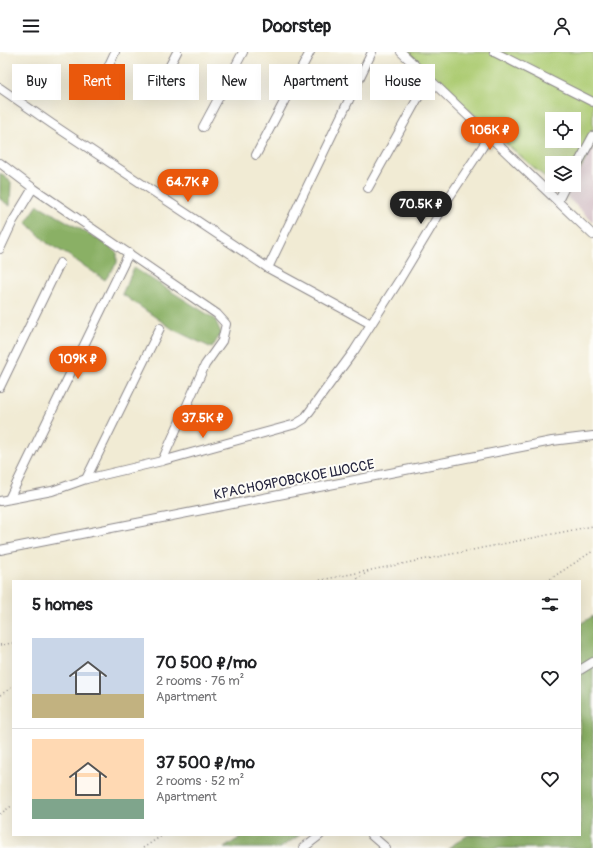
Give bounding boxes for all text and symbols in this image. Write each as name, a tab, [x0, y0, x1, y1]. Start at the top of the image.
icon: menu	[20, 15, 42, 37]
text: Doorstep	[262, 15, 331, 38]
icon: person	[551, 15, 573, 37]
chip: Buy	[12, 64, 61, 100]
chip: Rent	[69, 64, 125, 100]
chip: Filters	[133, 64, 199, 100]
chip: New	[207, 64, 261, 100]
chip: Apartment	[269, 64, 362, 100]
chip: House	[370, 64, 435, 100]
map controls	[545, 112, 581, 192]
button: locate	[545, 112, 581, 148]
pin: 106K ₽	[457, 117, 523, 151]
text: 106K ₽	[470, 122, 510, 138]
button: layers	[545, 156, 581, 192]
pin: 64.7K ₽	[151, 169, 225, 203]
text: 64.7K ₽	[166, 174, 210, 190]
pin: 70.5K ₽	[384, 191, 458, 225]
text: 70.5K ₽	[399, 196, 443, 212]
pin: 109K ₽	[45, 346, 111, 380]
text: 109K ₽	[58, 351, 98, 367]
pin: 37.5K ₽	[166, 405, 240, 439]
text: 37.5K ₽	[182, 410, 224, 426]
street label: КРАСНОЯРОВСКОЕ ШОССЕ	[212, 456, 376, 503]
icon: filters	[539, 593, 561, 615]
text: 5 homes	[32, 594, 93, 615]
text: 70 500 ₽/mo	[156, 652, 257, 673]
icon: home	[64, 654, 112, 702]
icon: heart	[539, 667, 561, 689]
text: 2 rooms · 76 m²	[156, 673, 244, 689]
text: Apartment	[156, 689, 217, 705]
text: 37 500 ₽/mo	[156, 752, 255, 773]
icon: home	[64, 755, 112, 803]
icon: heart	[539, 768, 561, 790]
text: 2 rooms · 52 m²	[156, 773, 244, 789]
text: Apartment	[156, 789, 217, 805]

